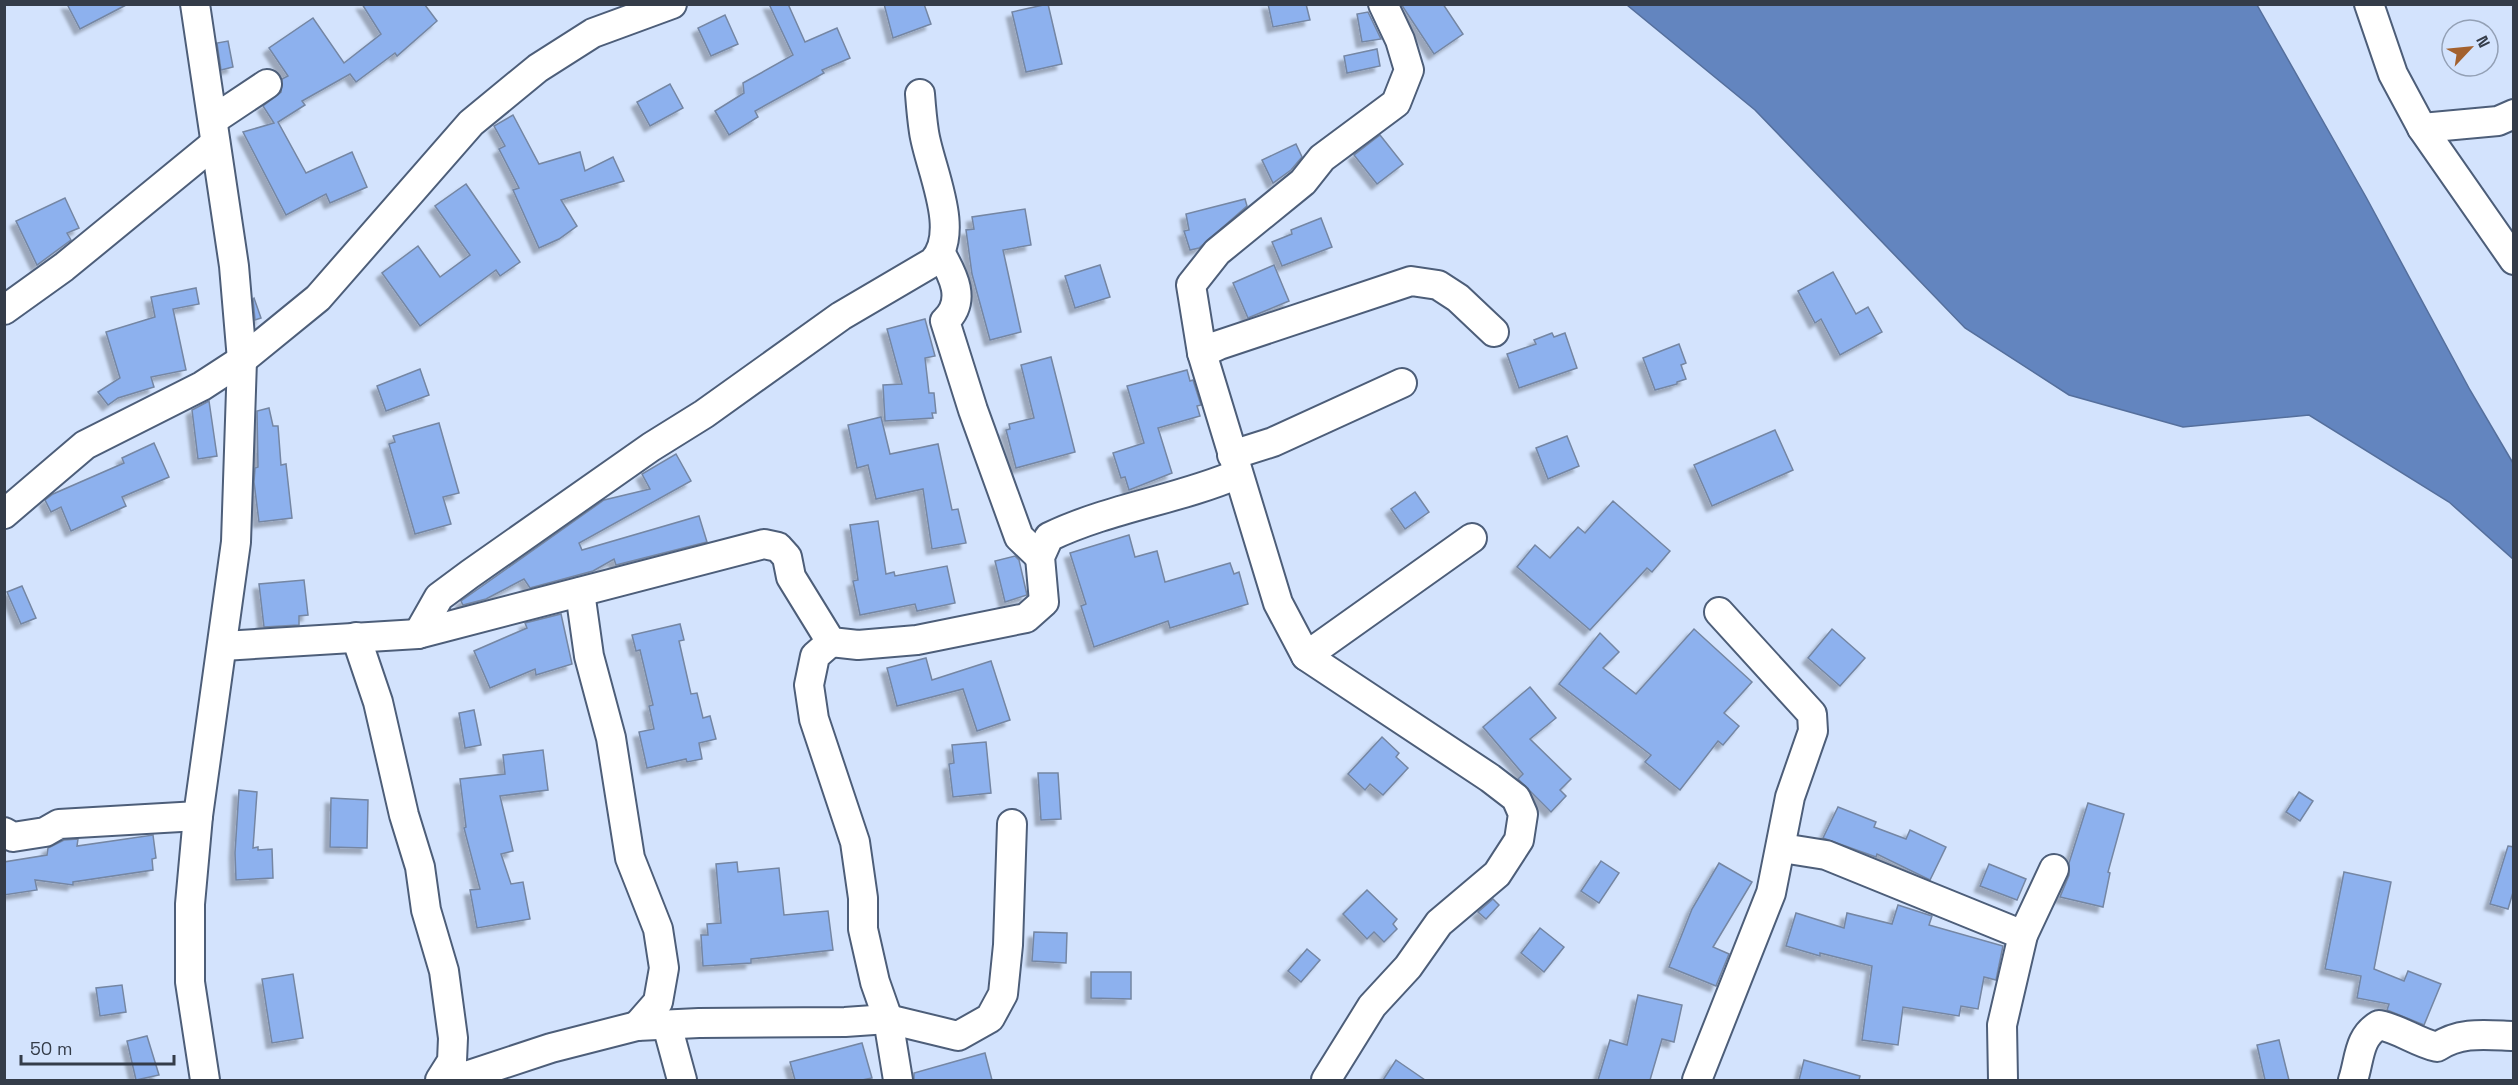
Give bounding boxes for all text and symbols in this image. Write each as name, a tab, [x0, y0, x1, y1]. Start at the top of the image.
north arrow	[2440, 18, 2500, 78]
text: N	[2471, 32, 2495, 51]
scale bar	[21, 1028, 174, 1066]
text: 50 m	[30, 1037, 72, 1060]

